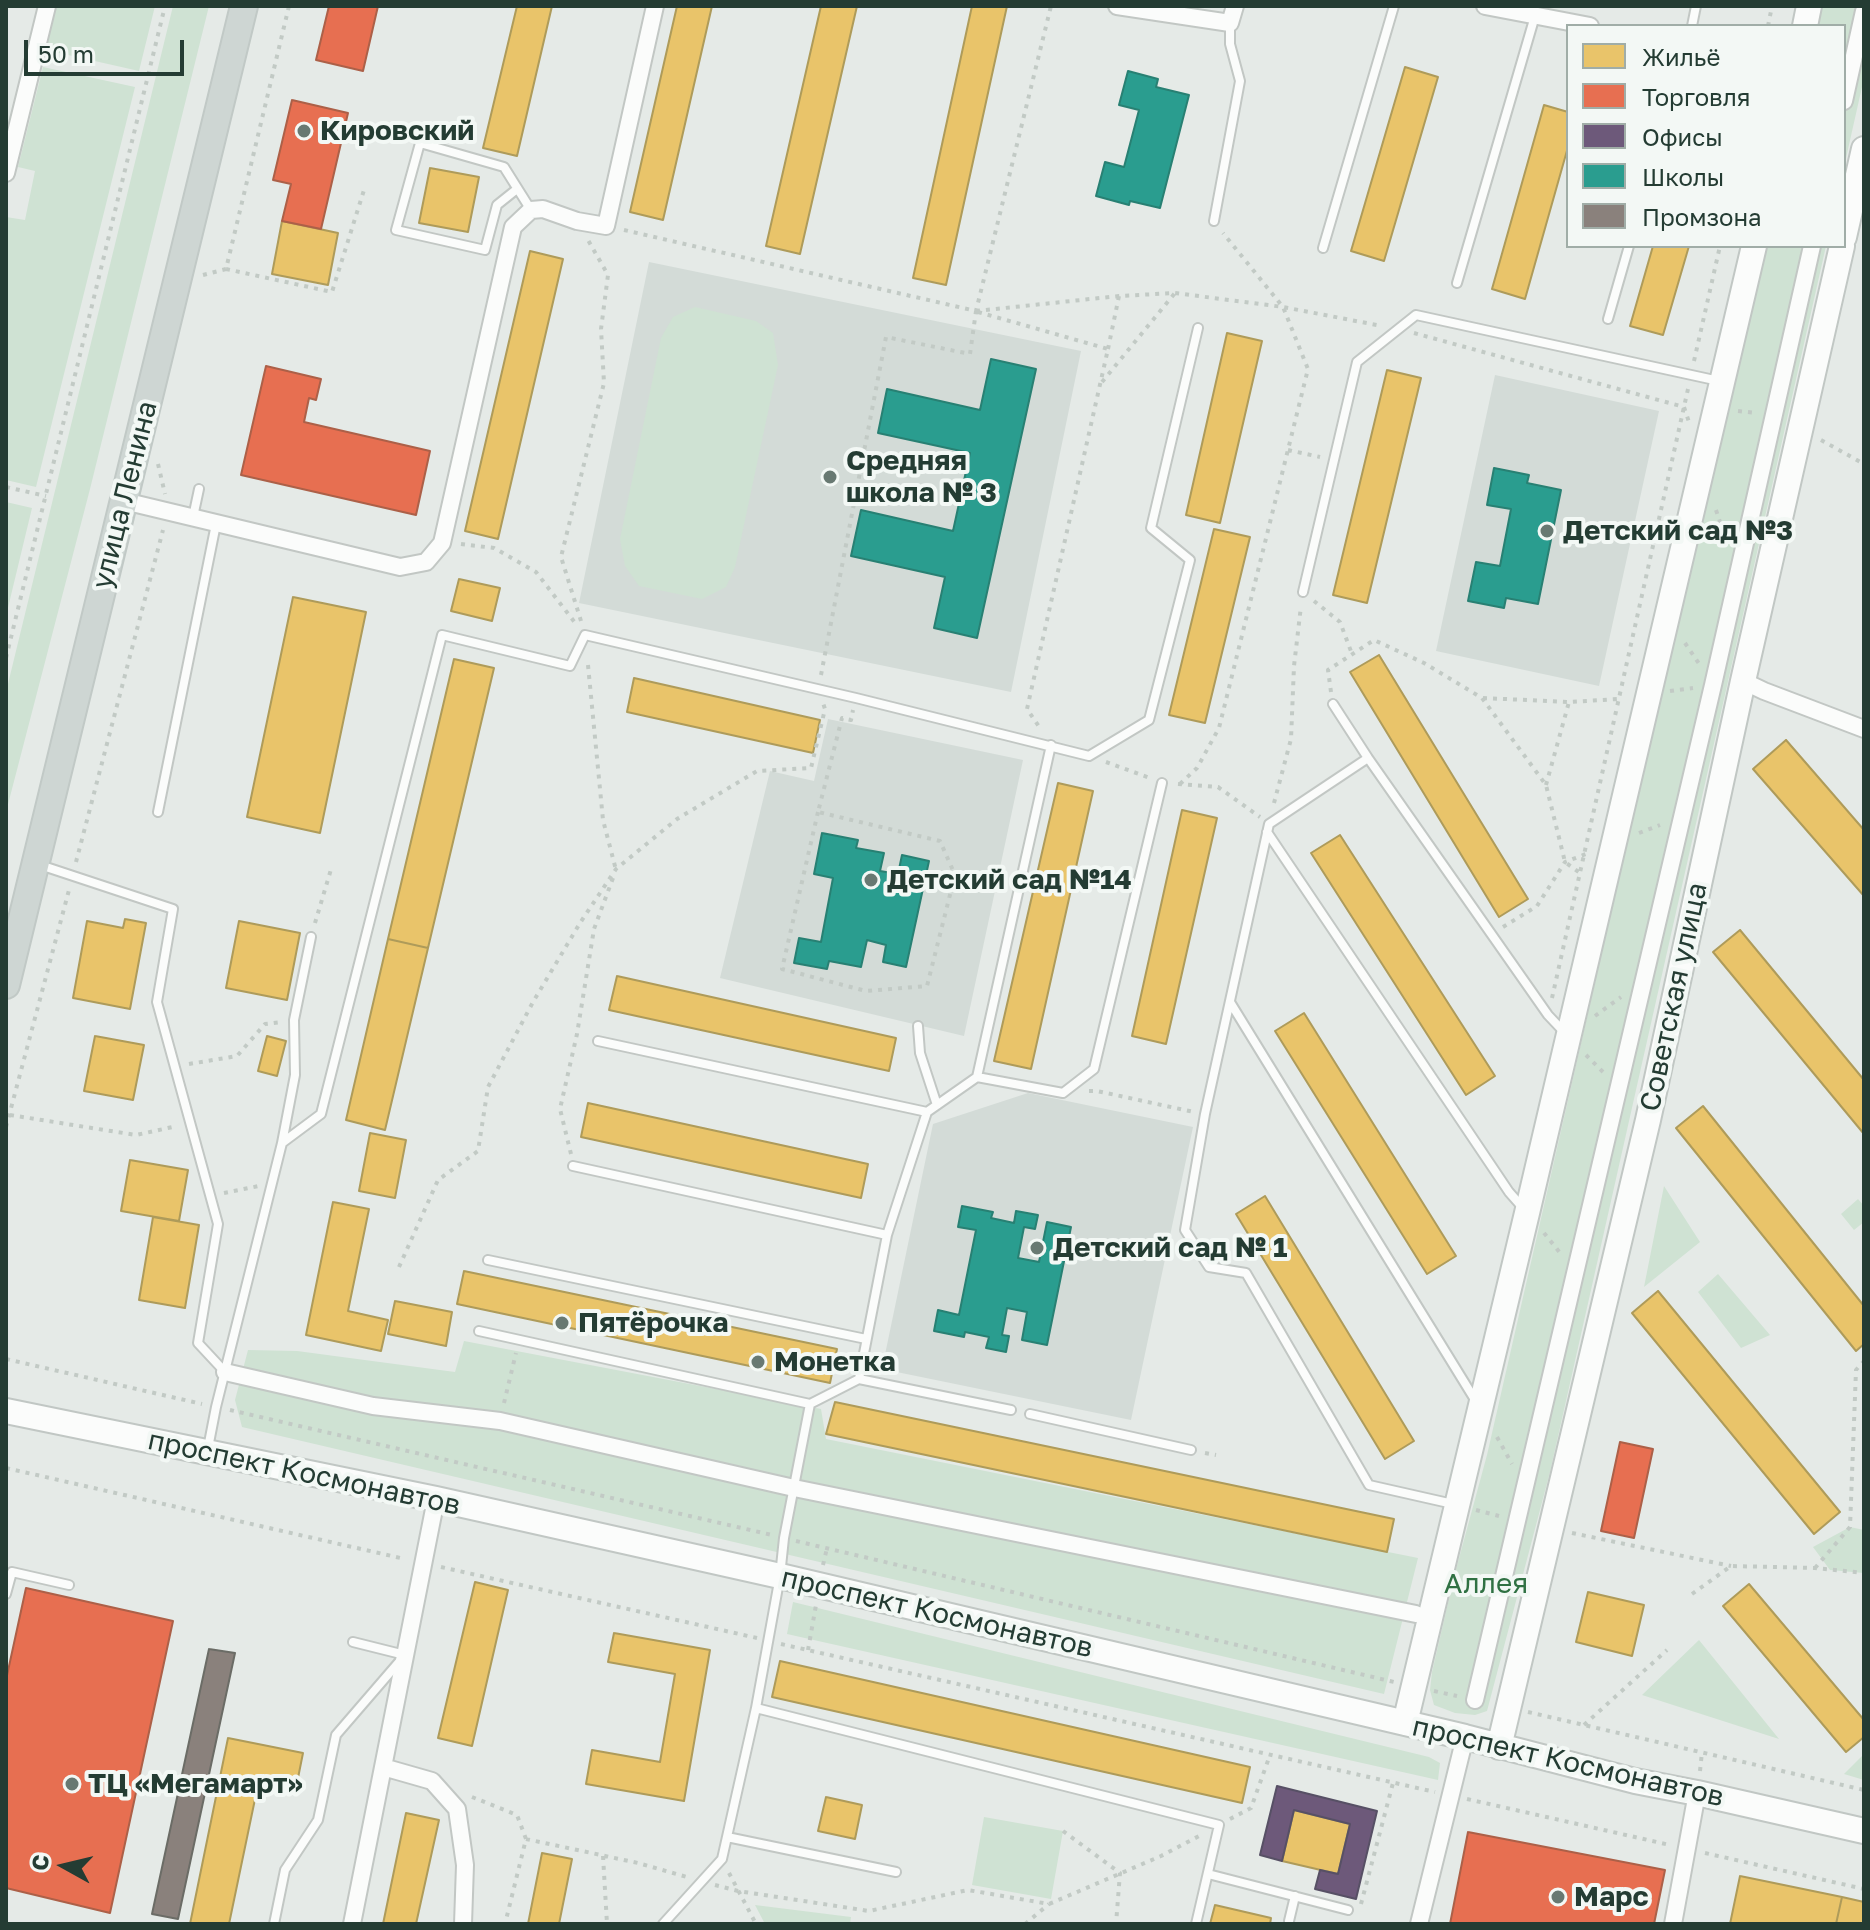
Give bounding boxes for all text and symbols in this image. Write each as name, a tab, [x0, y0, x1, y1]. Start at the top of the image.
scale bar	[28, 24, 188, 74]
legend	[1566, 24, 1846, 248]
text: 50 m	[38, 39, 94, 68]
text: Жильё	[1642, 42, 1720, 71]
text: Торговля	[1642, 82, 1750, 111]
place label: Кировский	[320, 114, 474, 148]
marker: Кировский	[295, 122, 313, 140]
text: Офисы	[1642, 122, 1723, 151]
text: Школы	[1642, 162, 1724, 191]
text: Промзона	[1642, 202, 1762, 231]
street label: улица Ленина	[85, 398, 165, 592]
place label: Средняя школа № 3	[846, 444, 997, 510]
marker: Средняя школа № 3	[821, 468, 839, 486]
place label: Детский сад №3	[1563, 514, 1793, 548]
marker: Детский сад №3	[1538, 522, 1556, 540]
place label: Детский сад №14	[887, 863, 1132, 897]
marker: Детский сад №14	[862, 871, 880, 889]
street label: Советская улица	[1633, 880, 1715, 1114]
place label: Детский сад № 1	[1053, 1231, 1287, 1265]
marker: Детский сад № 1	[1028, 1239, 1046, 1257]
place label: Пятёрочка	[578, 1306, 729, 1340]
marker: Пятёрочка	[553, 1314, 571, 1332]
place label: Монетка	[774, 1345, 896, 1379]
marker: Монетка	[749, 1353, 767, 1371]
street label: проспект Космонавтов	[145, 1423, 463, 1523]
street label: проспект Космонавтов	[778, 1561, 1096, 1665]
park label: Аллея	[1444, 1567, 1528, 1601]
street label: проспект Космонавтов	[1409, 1710, 1727, 1814]
place label: ТЦ «Мегамарт»	[88, 1767, 303, 1801]
marker: ТЦ «Мегамарт»	[63, 1775, 81, 1793]
north arrow	[24, 1826, 104, 1906]
text: С	[25, 1853, 54, 1872]
place label: Марс	[1574, 1880, 1648, 1914]
marker: Марс	[1549, 1888, 1567, 1906]

